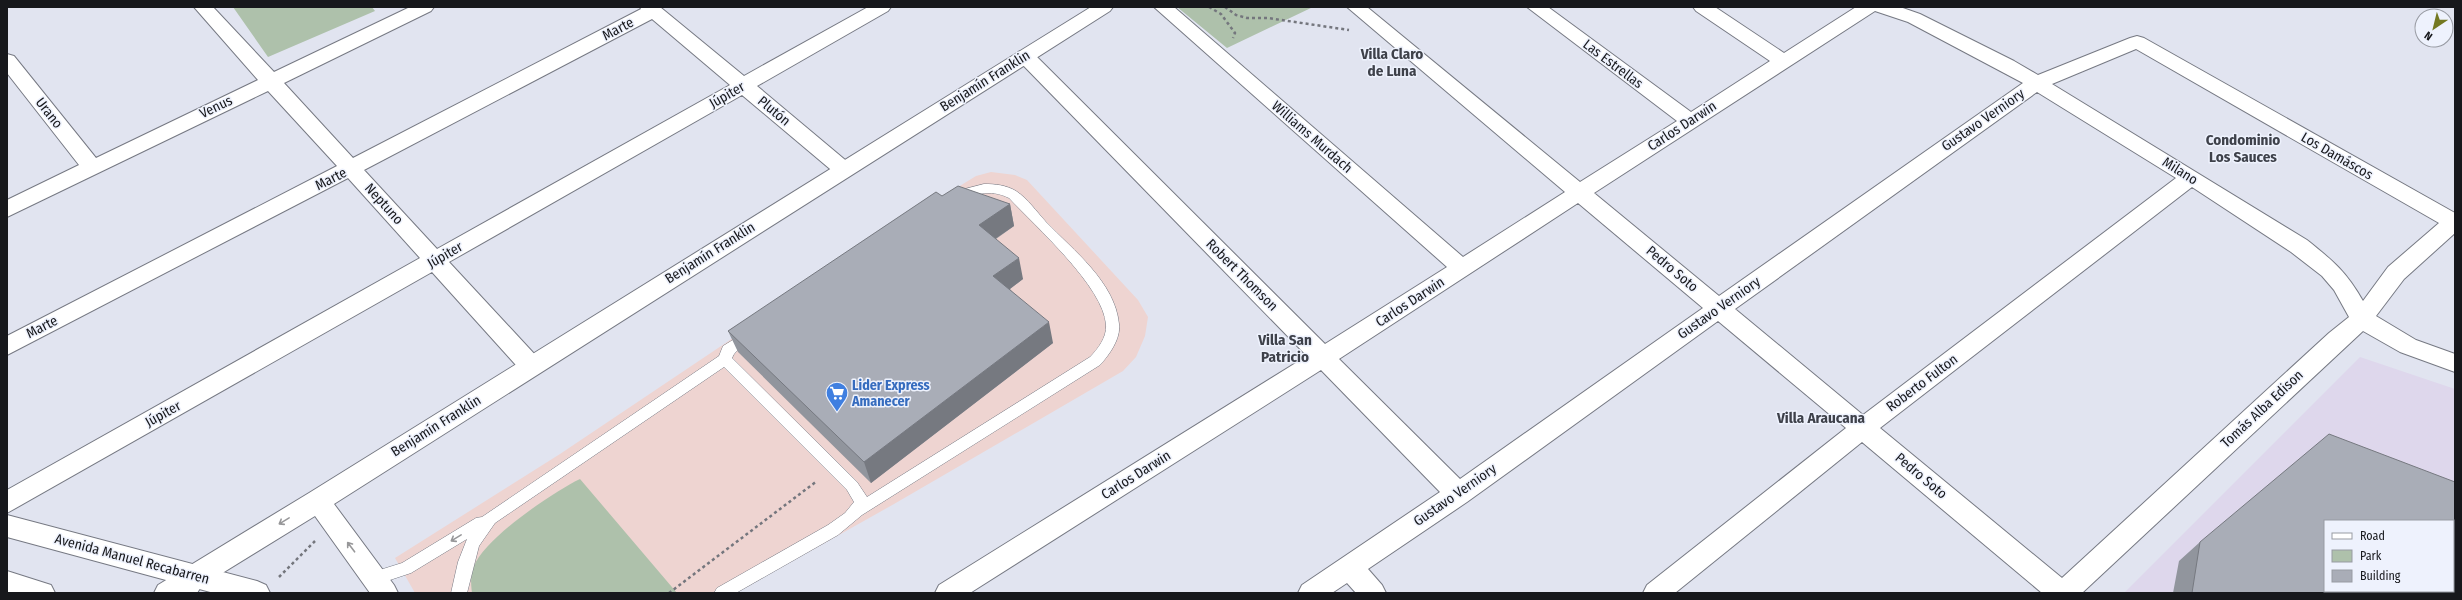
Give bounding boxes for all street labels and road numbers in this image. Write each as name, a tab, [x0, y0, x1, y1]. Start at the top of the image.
street label: Marte	[599, 14, 637, 44]
street label: Las Estrellas	[1580, 36, 1646, 92]
street label: Benjamín Franklin	[937, 47, 1033, 115]
street label: Júpiter	[706, 78, 748, 112]
street label: Gustavo Verniory	[1938, 85, 2028, 155]
street label: Venus	[197, 92, 235, 122]
street label: Plutón	[754, 92, 794, 130]
street label: Urano	[32, 94, 66, 132]
street label: Williams Murdach	[1268, 97, 1356, 177]
street label: Carlos Darwin	[1644, 97, 1720, 155]
street label: Los Damáscos	[2298, 129, 2376, 183]
street label: Milano	[2159, 154, 2201, 188]
street label: Marte	[312, 164, 350, 194]
street label: Neptuno	[361, 180, 407, 228]
street label: Benjamín Franklin	[662, 219, 758, 287]
street label: Robert Thomson	[1203, 236, 1281, 314]
street label: Júpiter	[424, 238, 466, 272]
street label: Pedro Soto	[1643, 242, 1701, 296]
street label: Carlos Darwin	[1372, 273, 1448, 331]
street label: Gustavo Verniory	[1674, 273, 1764, 343]
street label: Marte	[23, 312, 61, 342]
street label: Roberto Fulton	[1883, 351, 1961, 415]
street label: Tomás Alba Edison	[2217, 366, 2307, 452]
street label: Benjamín Franklin	[388, 392, 484, 460]
street label: Júpiter	[142, 397, 184, 431]
street label: Carlos Darwin	[1098, 447, 1174, 503]
street label: Pedro Soto	[1892, 449, 1950, 503]
street label: Gustavo Verniory	[1410, 460, 1500, 530]
street label: Avenida Manuel Recabarren	[53, 530, 211, 588]

